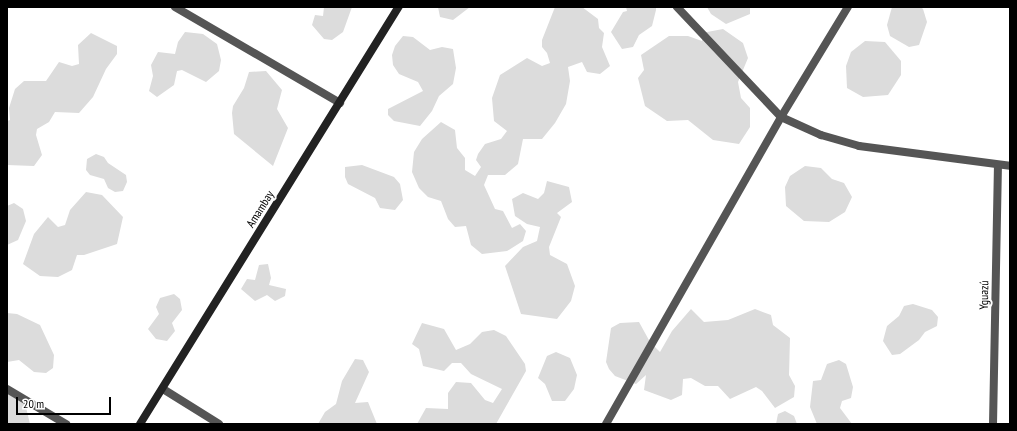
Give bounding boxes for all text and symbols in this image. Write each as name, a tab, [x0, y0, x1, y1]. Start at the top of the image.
street label: Amambay	[243, 188, 277, 230]
street label: Yguazú	[977, 280, 991, 310]
scale bar	[18, 389, 113, 415]
text: 20 m	[23, 396, 44, 411]

